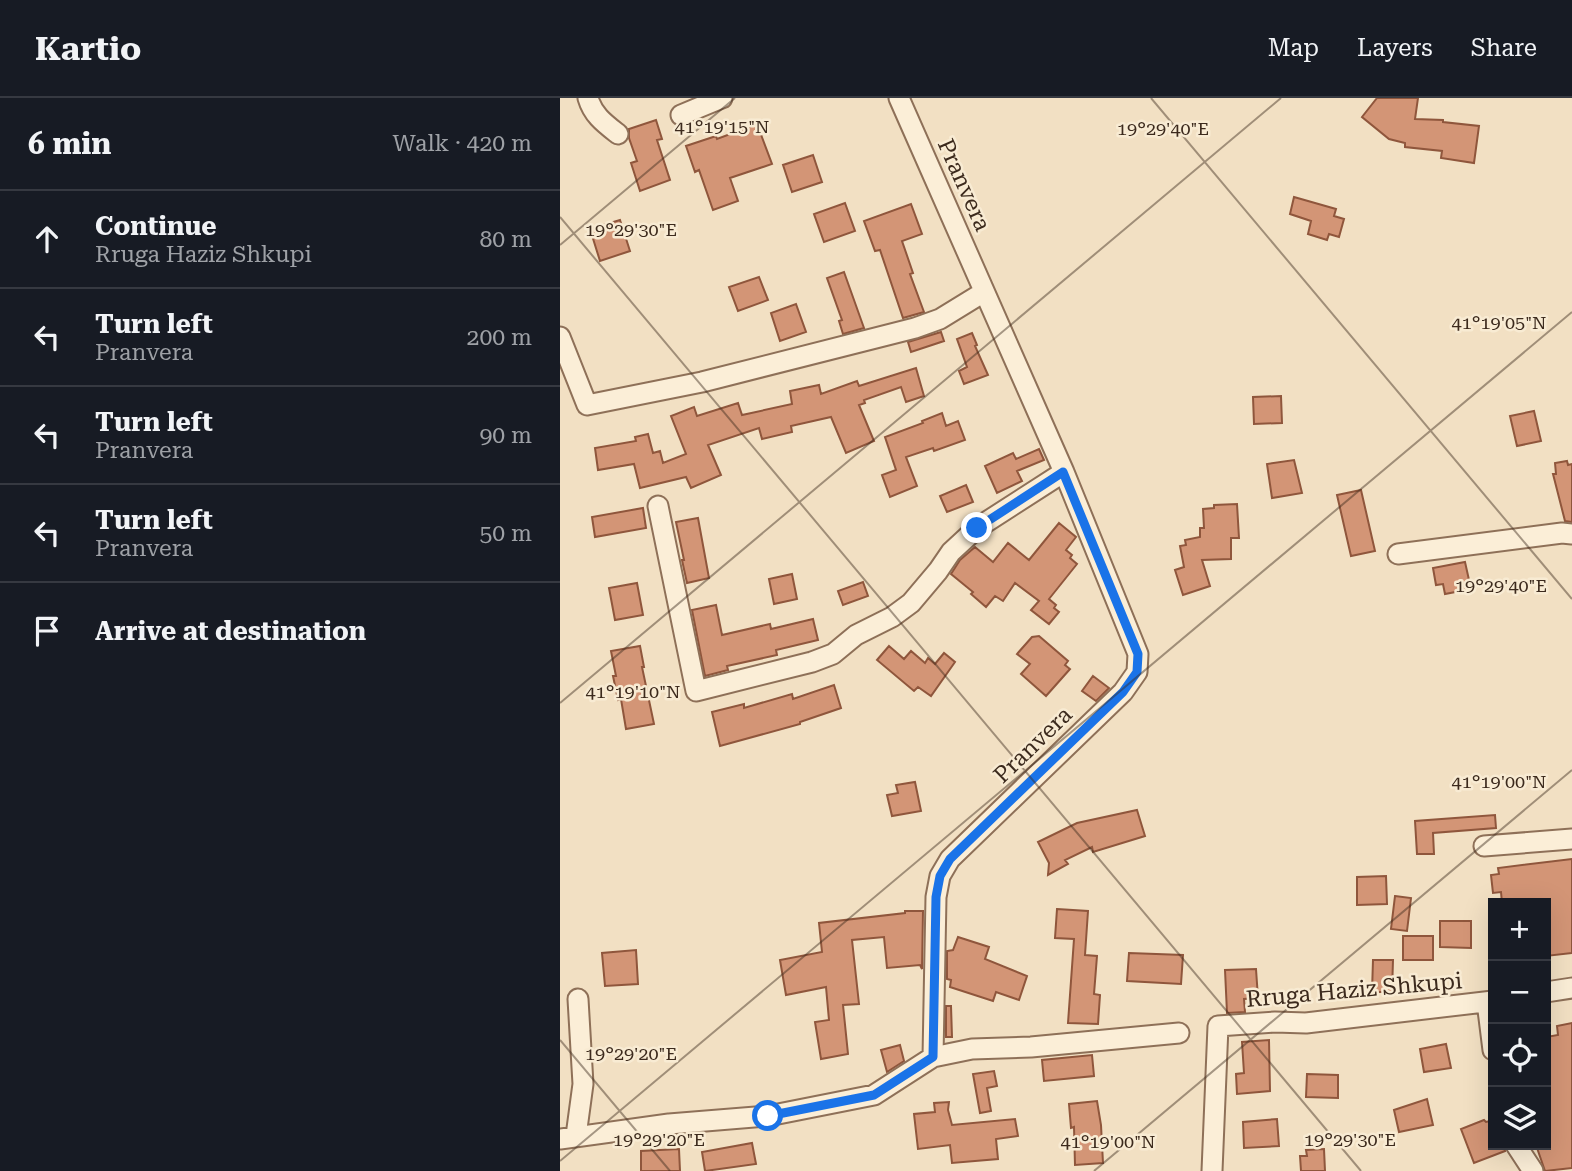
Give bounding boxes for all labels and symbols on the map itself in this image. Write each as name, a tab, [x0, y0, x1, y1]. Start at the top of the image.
text: 41°19'15"N	[675, 116, 769, 137]
text: 19°29'40"E	[1117, 118, 1209, 139]
street label: Pranvera	[932, 135, 997, 236]
text: 19°29'30"E	[585, 219, 677, 240]
text: 41°19'05"N	[1452, 312, 1546, 333]
route end	[961, 512, 992, 543]
text: 19°29'40"E	[1455, 575, 1547, 596]
text: 41°19'10"N	[586, 681, 680, 702]
street label: Pranvera	[988, 701, 1078, 789]
text: 41°19'00"N	[1452, 771, 1546, 792]
street label: Rruga Haziz Shkupi	[1245, 967, 1463, 1013]
text: 19°29'20"E	[585, 1043, 677, 1064]
route start	[752, 1100, 783, 1131]
text: 19°29'20"E	[613, 1129, 705, 1150]
text: 19°29'30"E	[1304, 1129, 1396, 1150]
text: 41°19'00"N	[1061, 1131, 1155, 1152]

